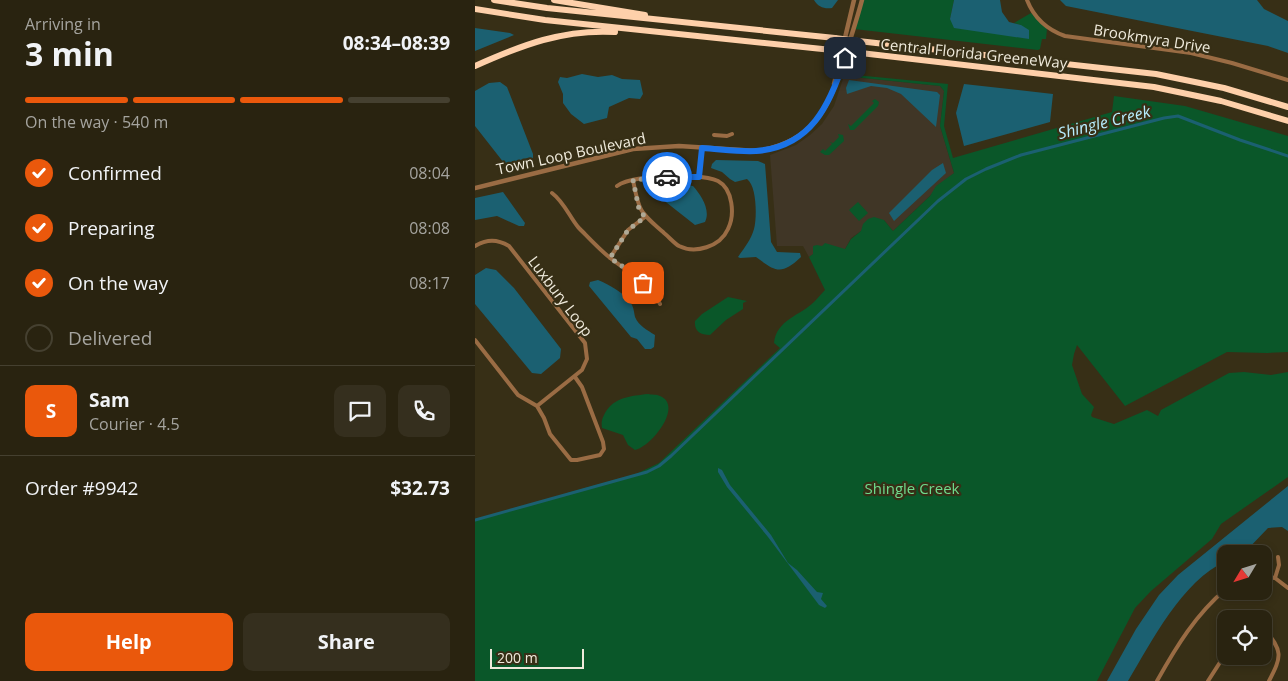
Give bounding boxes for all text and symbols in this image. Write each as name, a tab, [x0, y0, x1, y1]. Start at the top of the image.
text: Arriving in	[25, 13, 101, 35]
street label: Brookmyra Drive	[1092, 19, 1212, 57]
text: 08:34–08:39	[343, 30, 450, 56]
text: 3 min	[25, 32, 114, 75]
street label: Central Florida GreeneWay	[880, 33, 1069, 73]
pin	[824, 37, 866, 79]
icon: home	[831, 44, 859, 72]
water label: Shingle Creek	[1055, 100, 1154, 144]
text: On the way · 540 m	[25, 111, 168, 133]
street label: Town Loop Boulevard	[494, 127, 648, 179]
courier	[642, 152, 692, 202]
icon: check	[25, 159, 53, 187]
text: Confirmed	[68, 160, 162, 186]
text: 08:04	[409, 162, 450, 184]
icon: car	[653, 163, 681, 191]
icon: check	[25, 214, 53, 242]
text: Preparing	[68, 215, 155, 241]
text: 08:08	[409, 217, 450, 239]
street label: Luxbury Loop	[524, 252, 598, 340]
pin	[622, 262, 664, 304]
icon: check	[25, 269, 53, 297]
icon: bag	[629, 269, 657, 297]
text: On the way	[68, 270, 168, 296]
text: 08:17	[409, 272, 450, 294]
text: Delivered	[68, 325, 152, 351]
button: chat	[334, 385, 386, 437]
button: phone	[398, 385, 450, 437]
text: Sam	[89, 387, 130, 413]
text: S	[46, 398, 56, 424]
text: Courier · 4.5	[89, 413, 180, 435]
text: Order #9942	[25, 475, 138, 501]
text: $32.73	[390, 475, 450, 501]
park label: Shingle Creek	[865, 478, 960, 498]
north arrow	[1217, 545, 1273, 600]
map controls	[1217, 545, 1272, 665]
button: locate	[1217, 610, 1272, 665]
button: Help	[25, 613, 233, 671]
button: Share	[243, 613, 450, 671]
scale bar	[490, 646, 584, 669]
text: 200 m	[497, 648, 538, 667]

